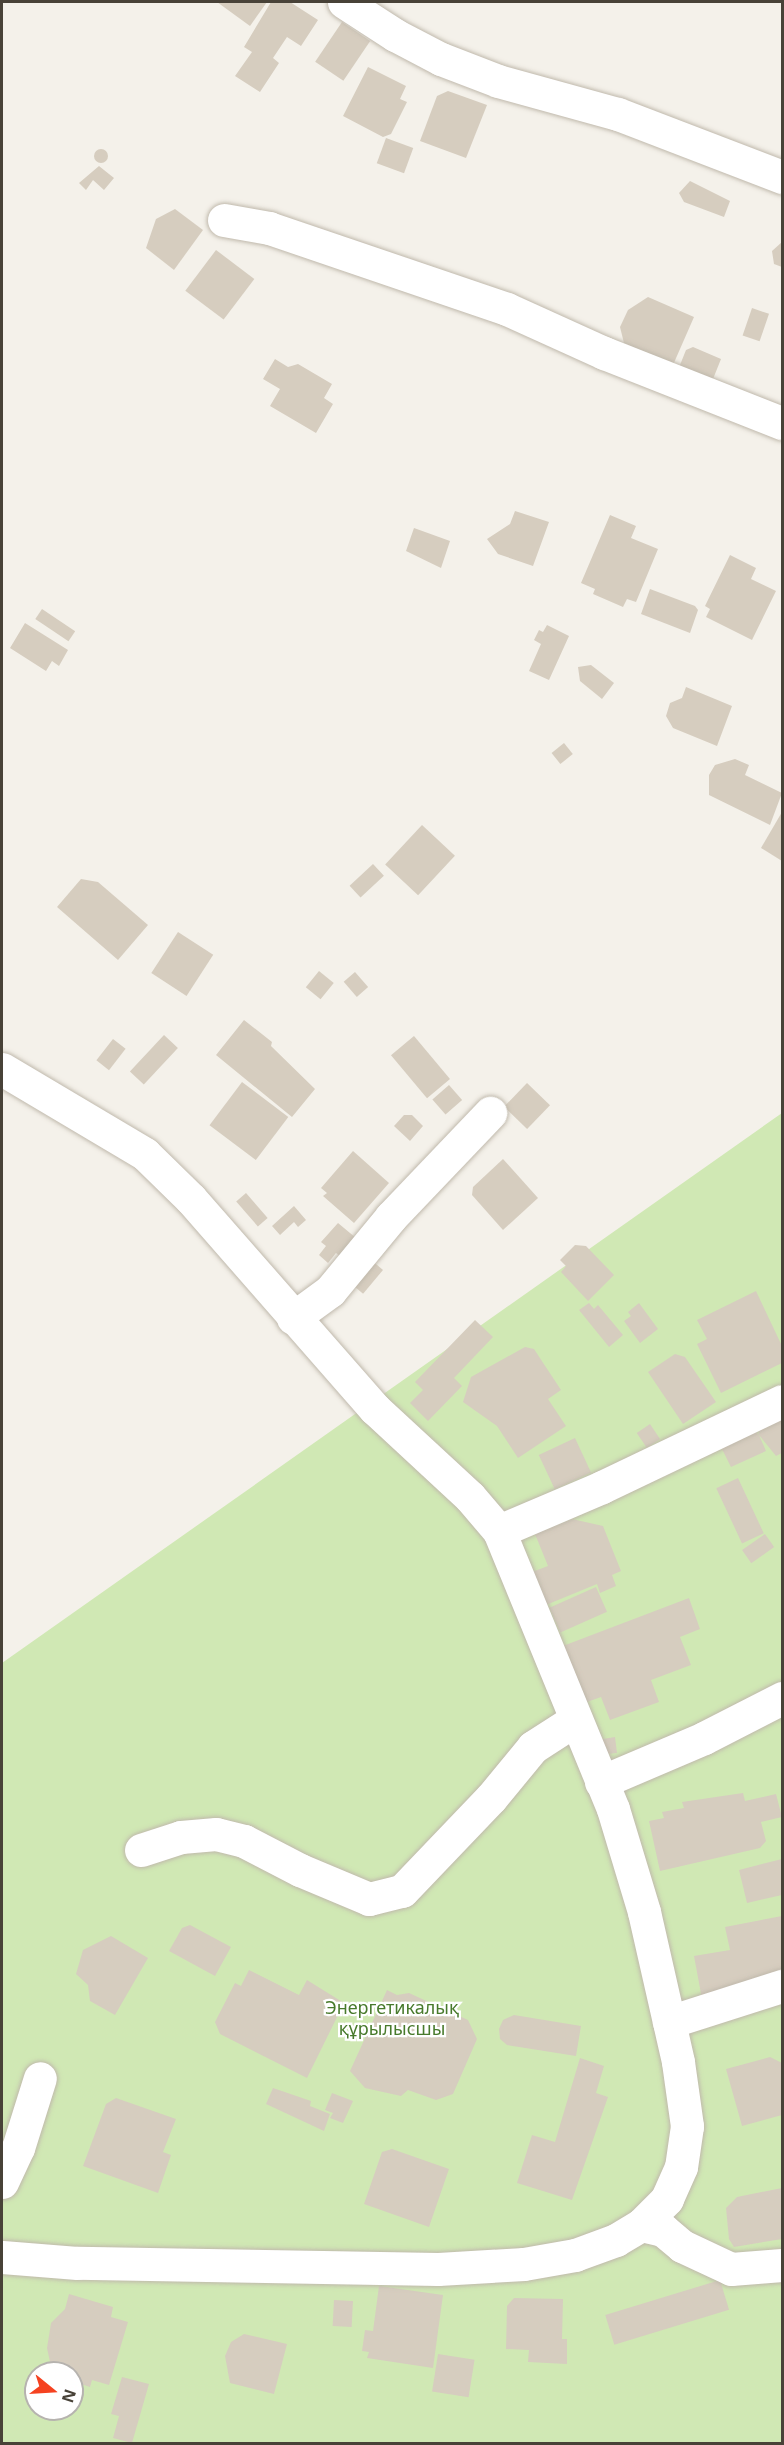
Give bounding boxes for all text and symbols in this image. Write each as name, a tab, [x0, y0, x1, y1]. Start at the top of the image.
park label: Энергетикалық құрылысшы	[325, 1997, 459, 2040]
north arrow	[24, 2361, 84, 2421]
text: N	[57, 2386, 82, 2406]

